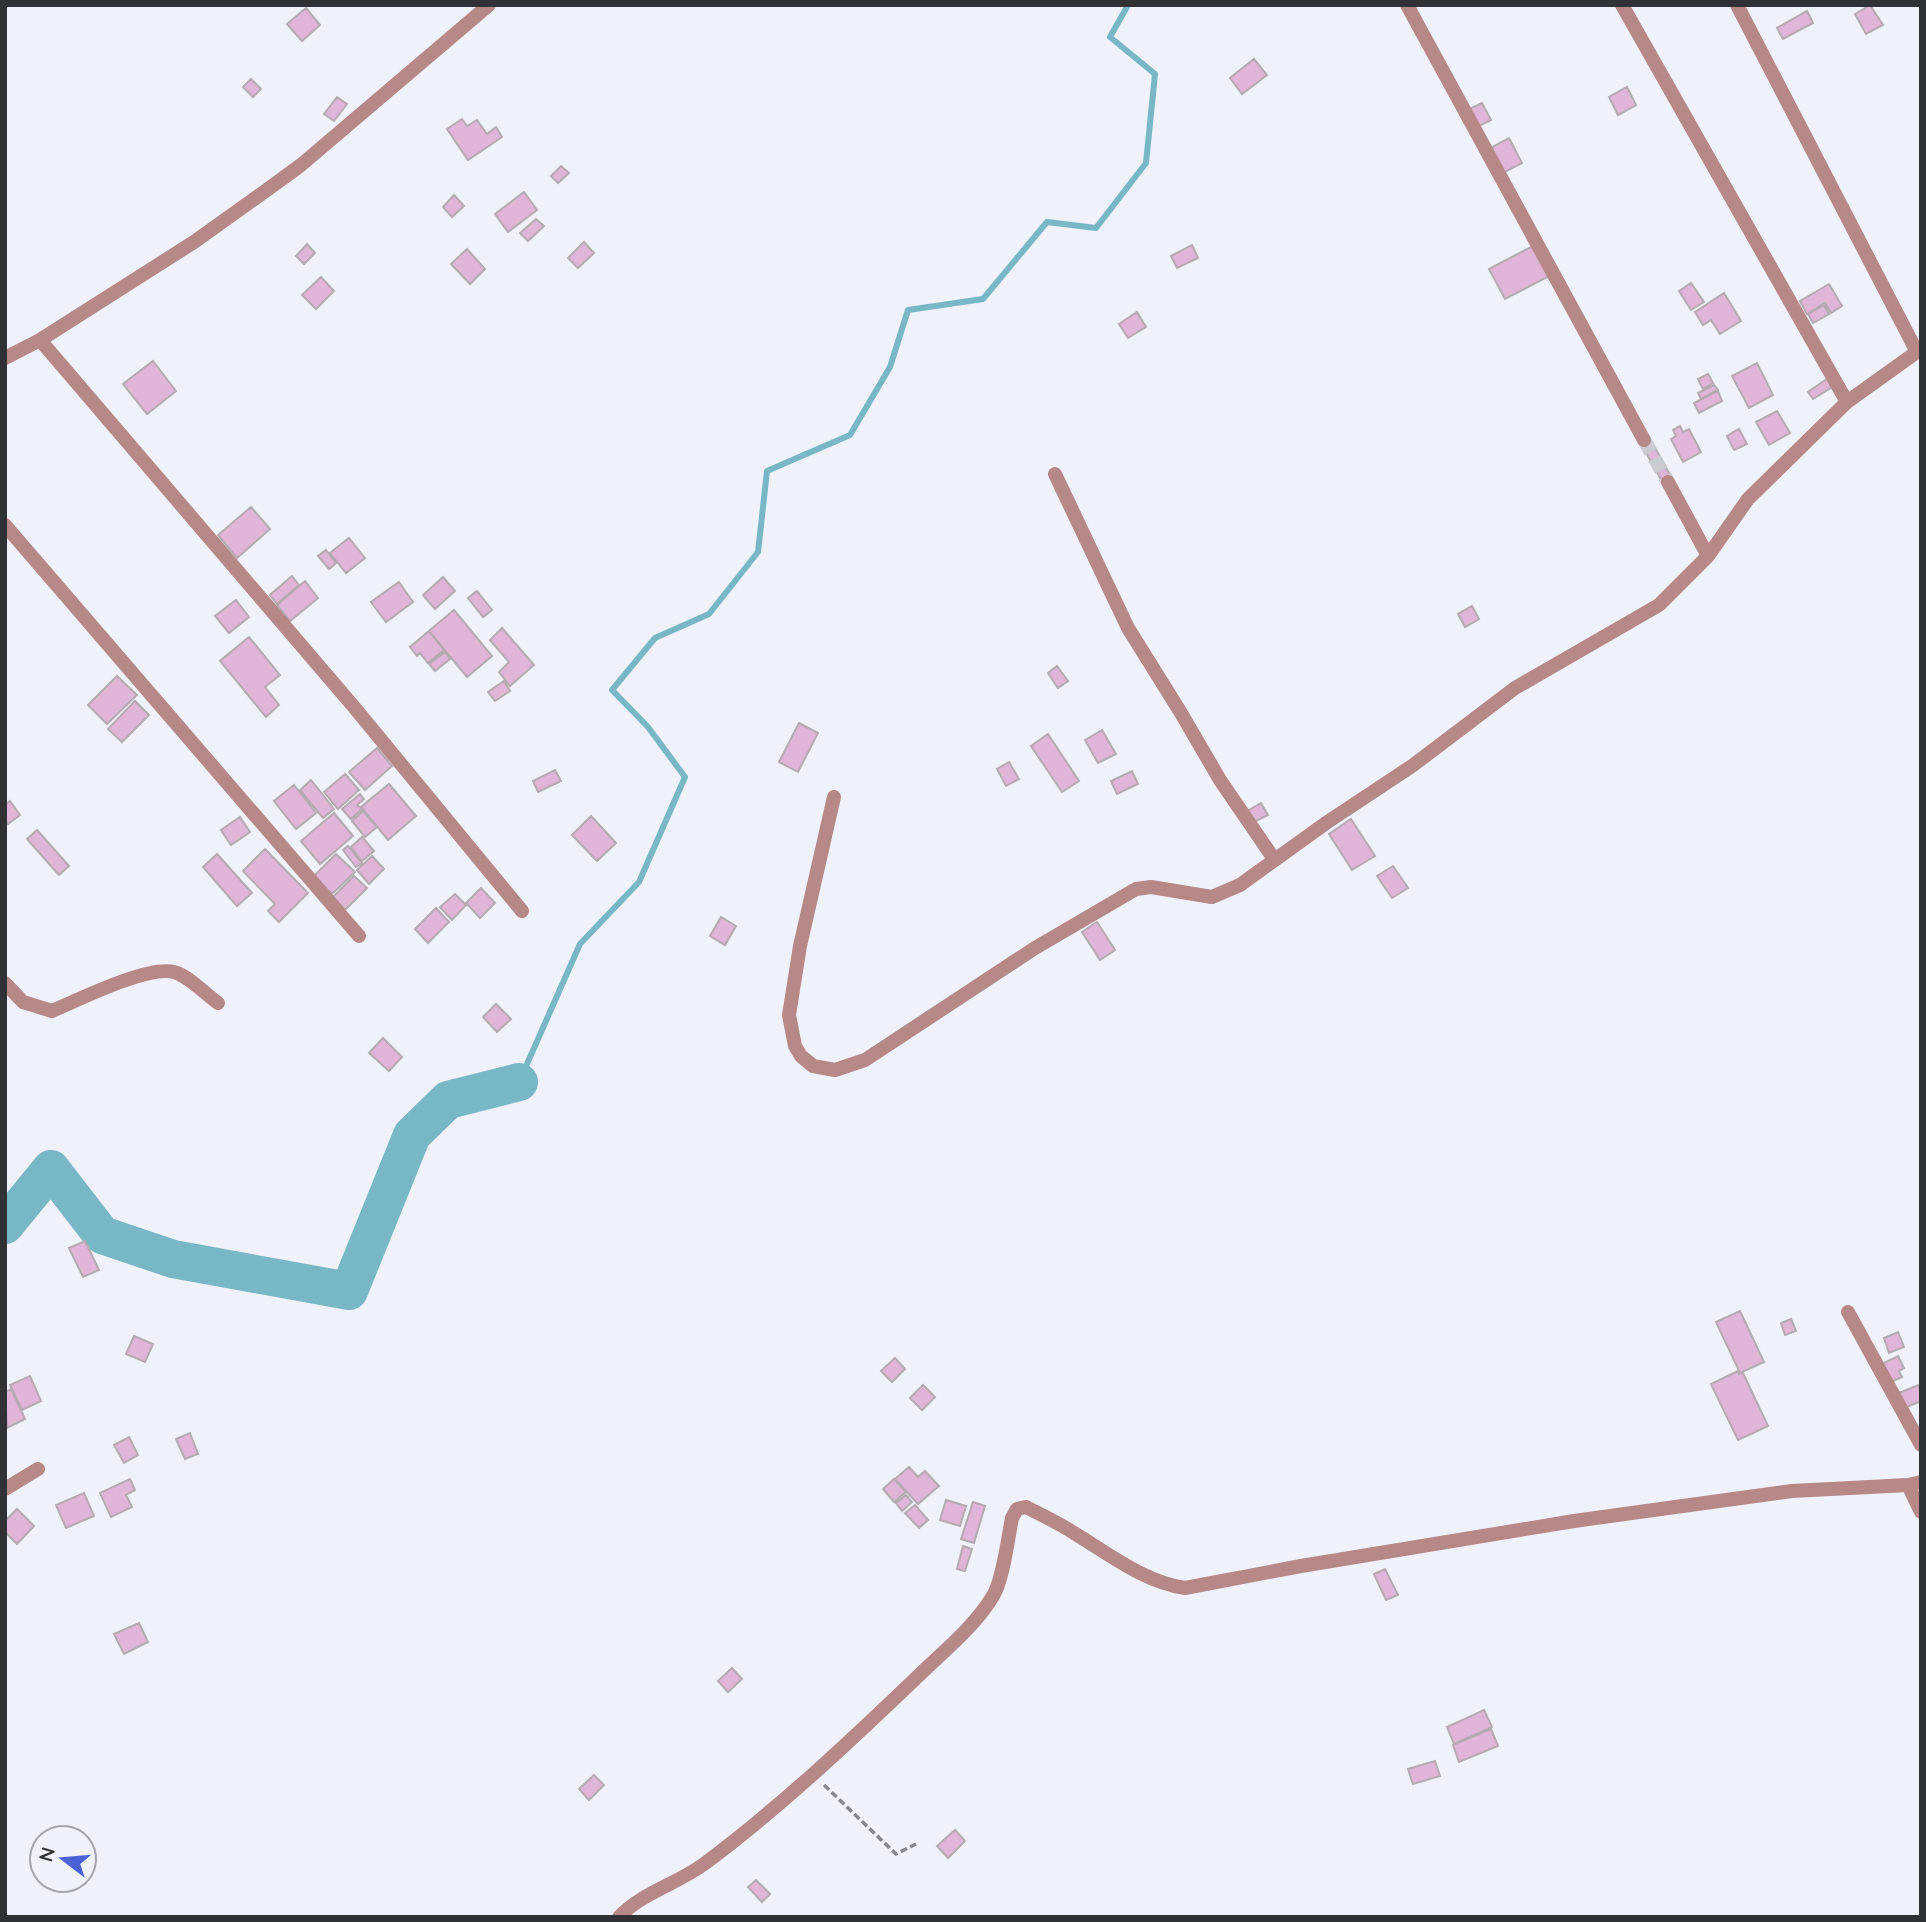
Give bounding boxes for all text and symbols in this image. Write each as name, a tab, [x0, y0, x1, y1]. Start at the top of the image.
north arrow	[28, 1824, 98, 1894]
text: N	[33, 1844, 60, 1864]

